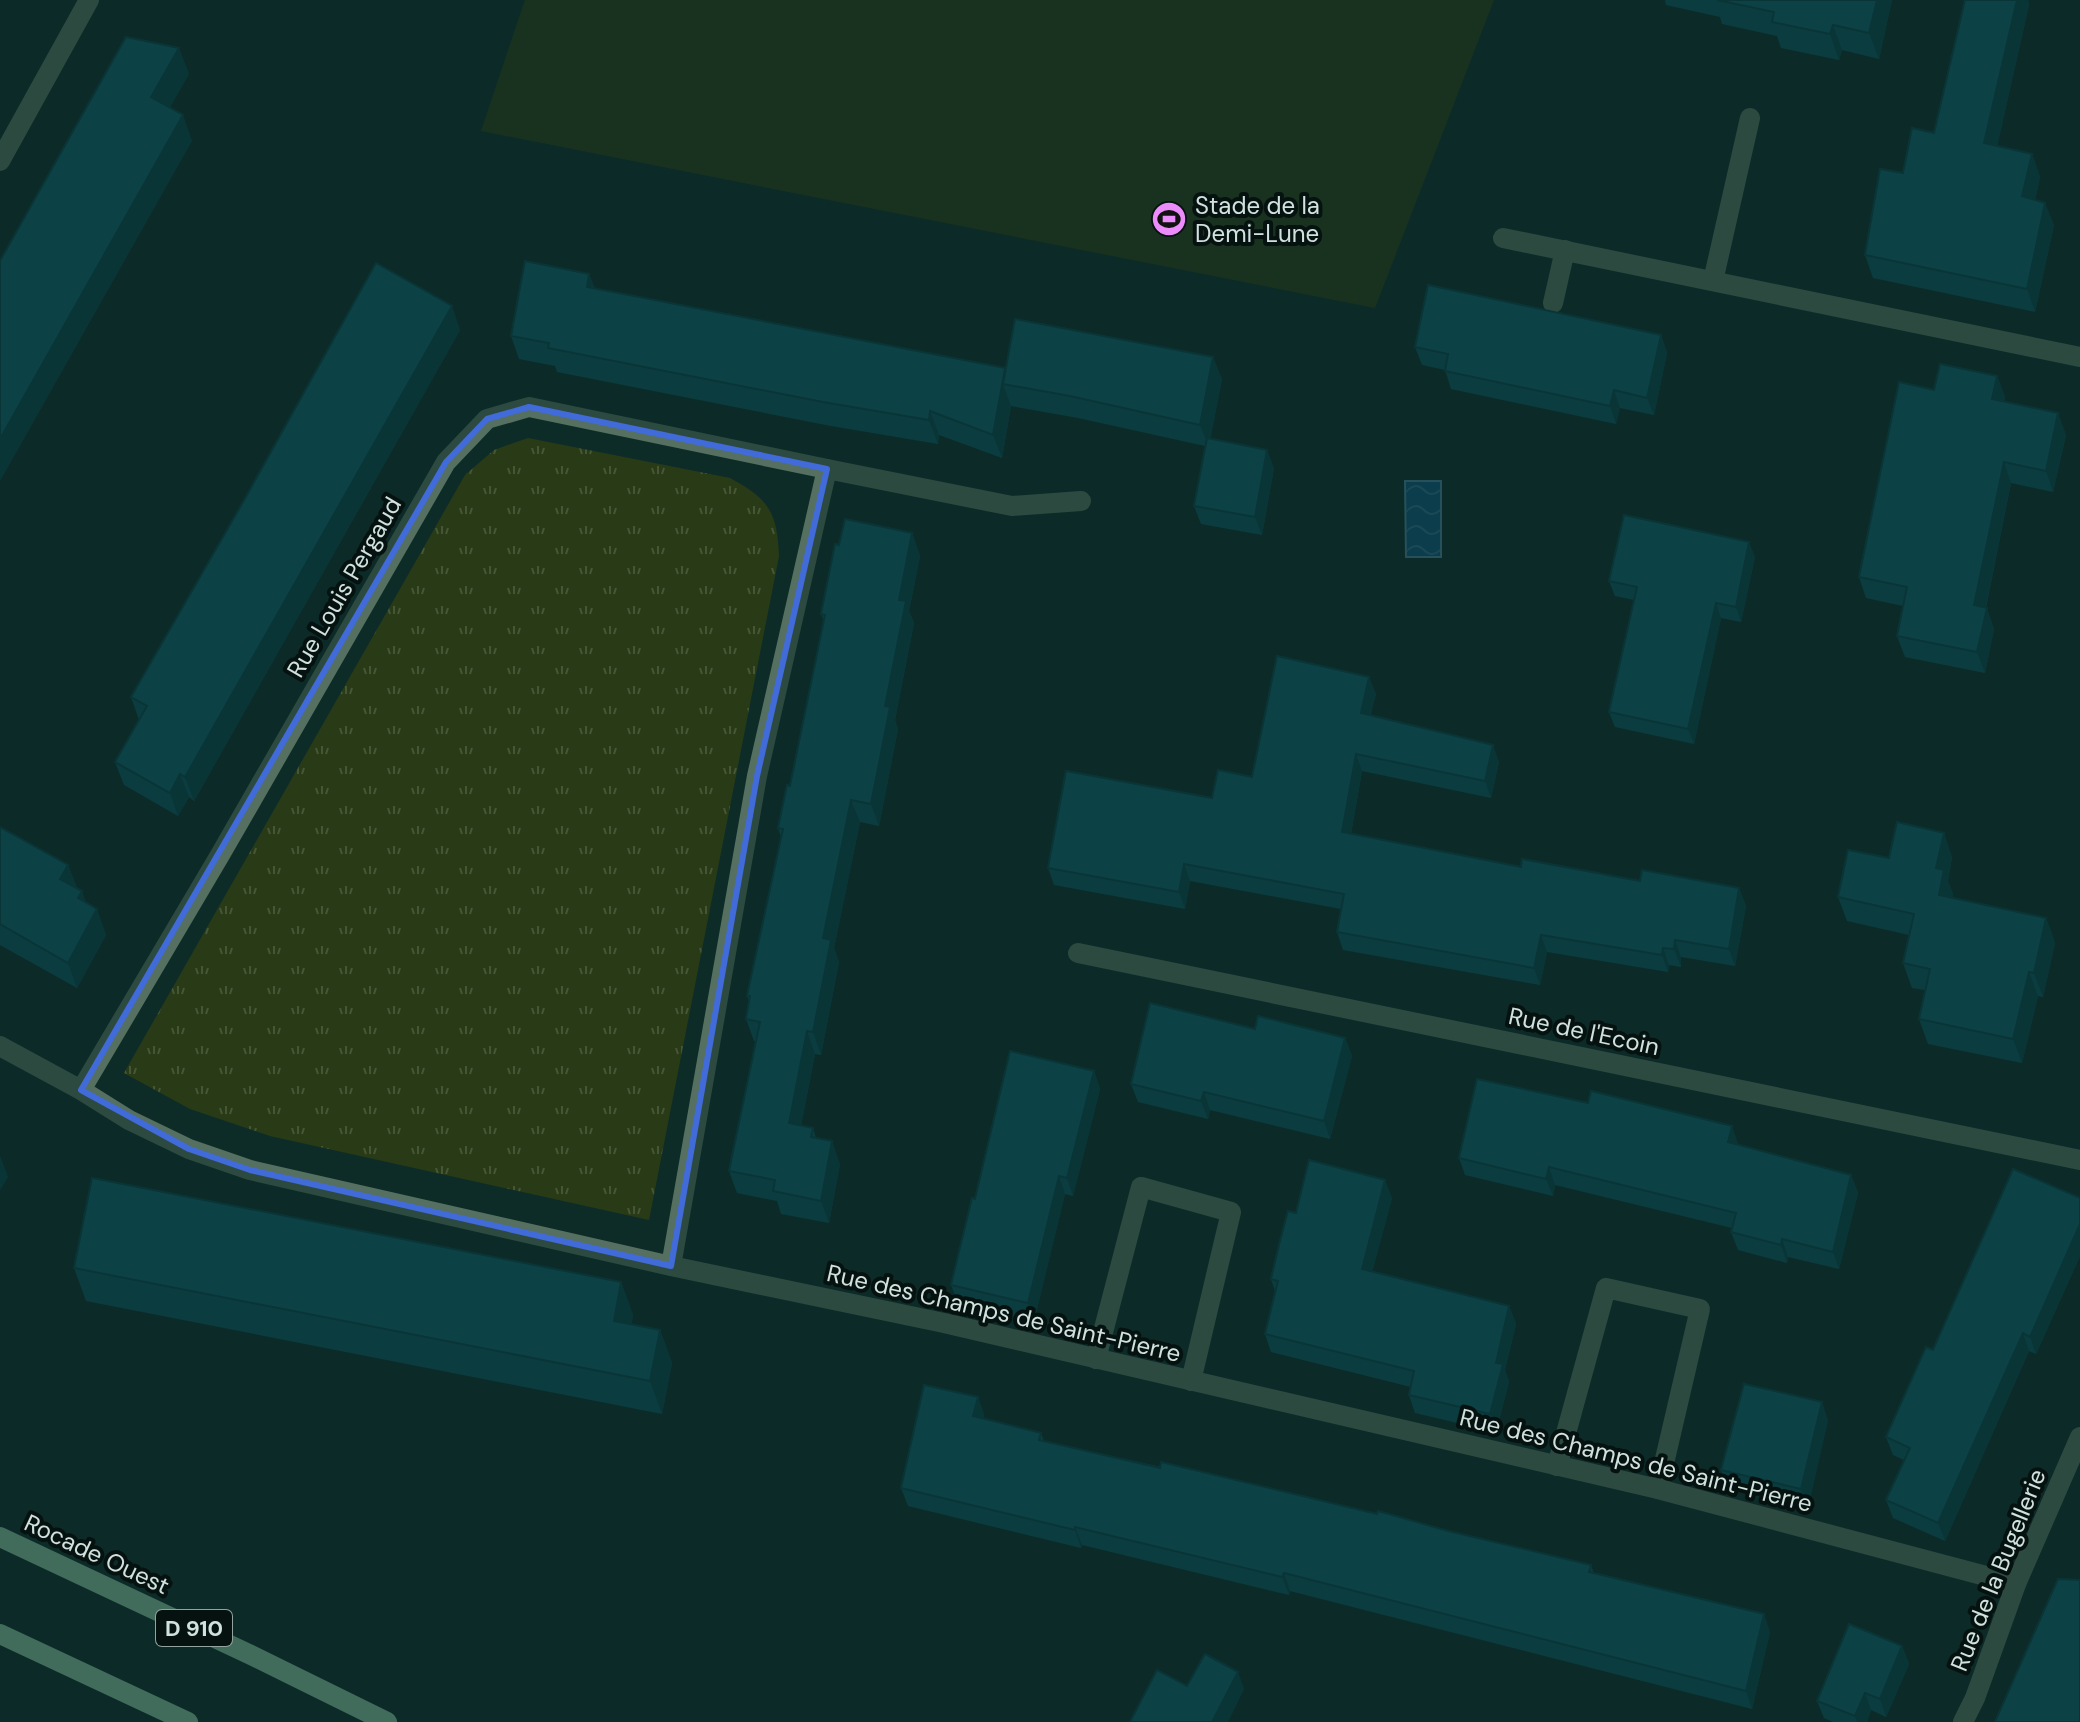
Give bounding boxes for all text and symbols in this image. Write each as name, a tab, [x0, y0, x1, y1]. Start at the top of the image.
place label: Stade de la Demi-Lune	[1195, 190, 1320, 249]
sports icon: Stade de la Demi-Lune	[1150, 200, 1188, 238]
street label: Rue Louis Pergaud	[280, 491, 408, 683]
street label: Rue de l'Ecoin	[1506, 1000, 1662, 1062]
street label: Rue des Champs de Saint-Pierre	[824, 1257, 1184, 1369]
street label: Rue des Champs de Saint-Pierre	[1456, 1401, 1816, 1519]
street label: Rue de la Bugellerie	[1943, 1464, 2053, 1676]
street label: Rocade Ouest	[20, 1507, 174, 1601]
road number: D 910	[156, 1610, 232, 1646]

